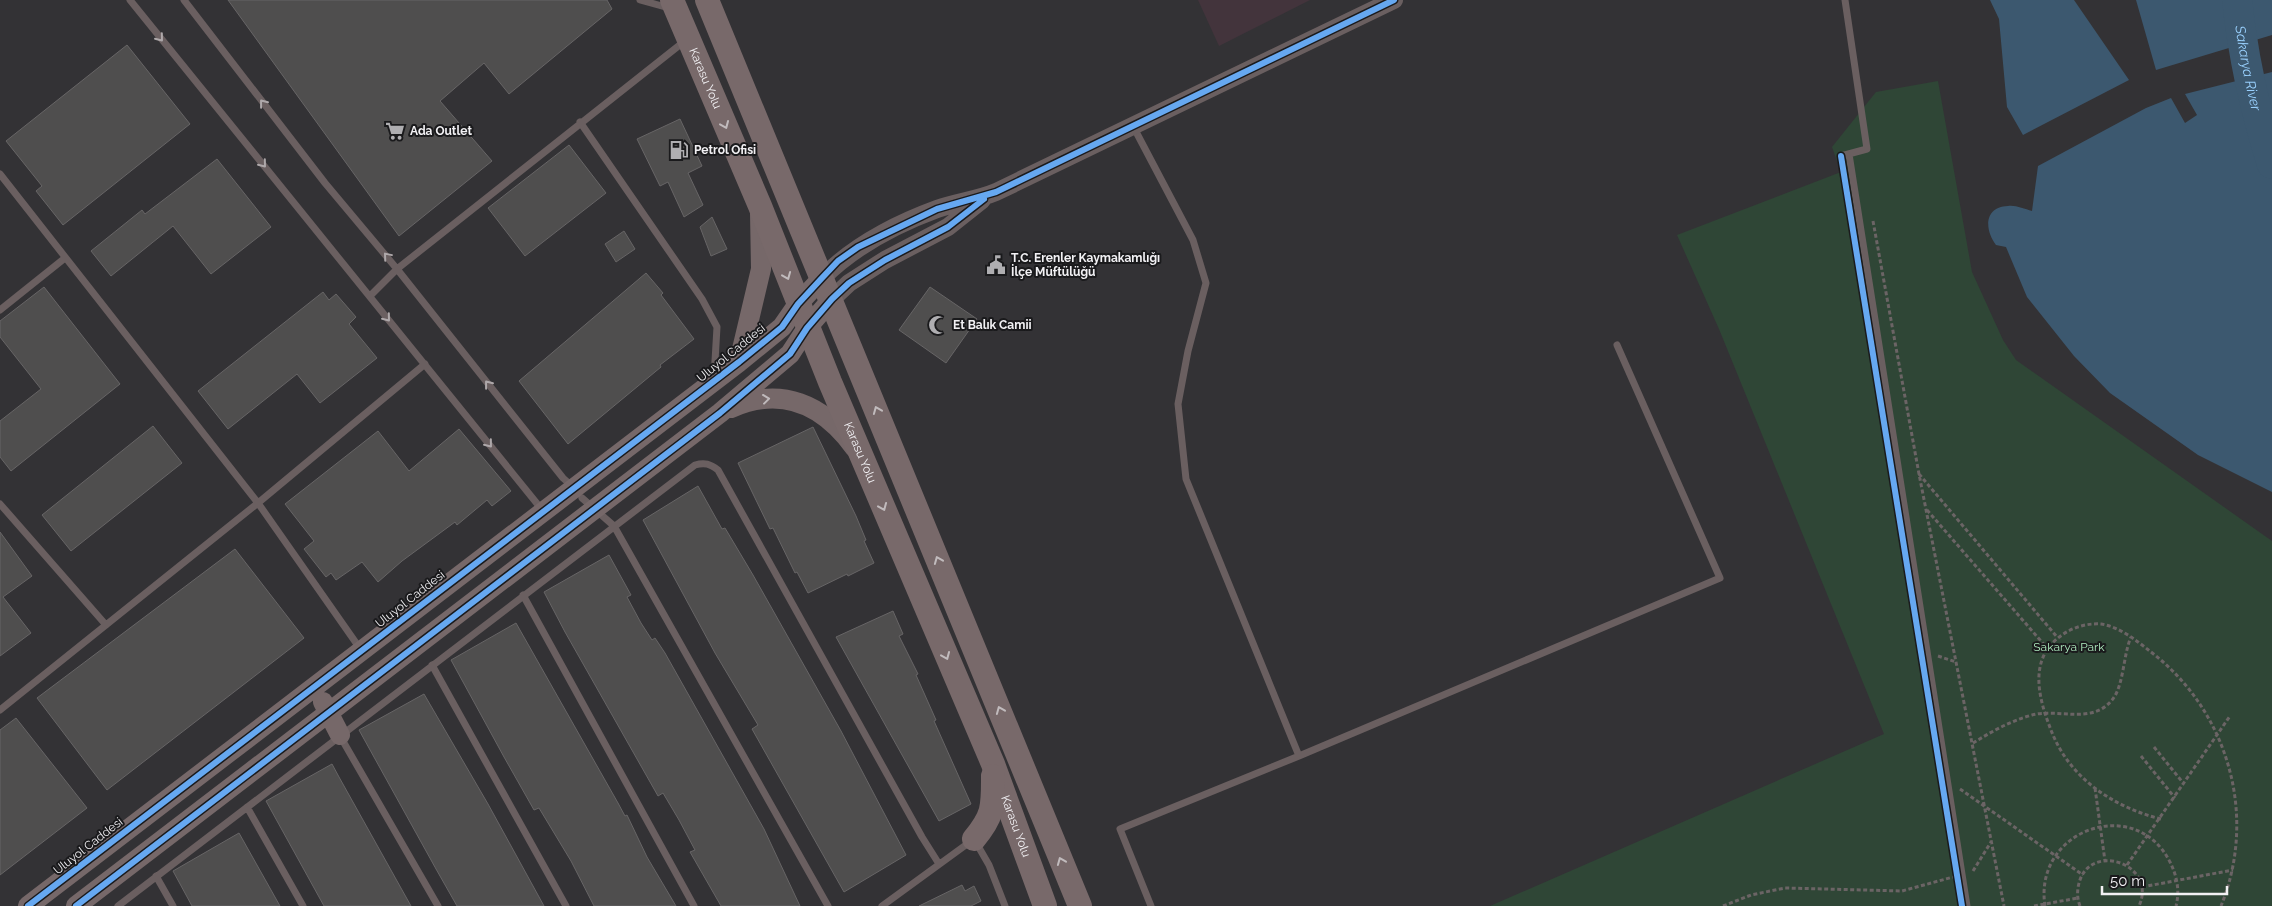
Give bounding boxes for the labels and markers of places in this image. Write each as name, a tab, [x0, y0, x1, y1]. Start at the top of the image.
supermarket icon: Ada Outlet	[384, 120, 406, 142]
place label: Ada Outlet	[410, 124, 472, 138]
fuel station icon: Petrol Ofisi	[668, 139, 690, 161]
place label: Petrol Ofisi	[694, 143, 756, 157]
place label: T.C. Erenler Kaymakamlığı İlçe Müftülüğü	[1011, 251, 1160, 279]
public building icon: T.C. Erenler Kaymakamlığı İlçe Müftülüğü	[985, 254, 1007, 276]
mosque icon: Et Balık Camii	[927, 314, 949, 336]
place label: Et Balık Camii	[953, 318, 1032, 332]

